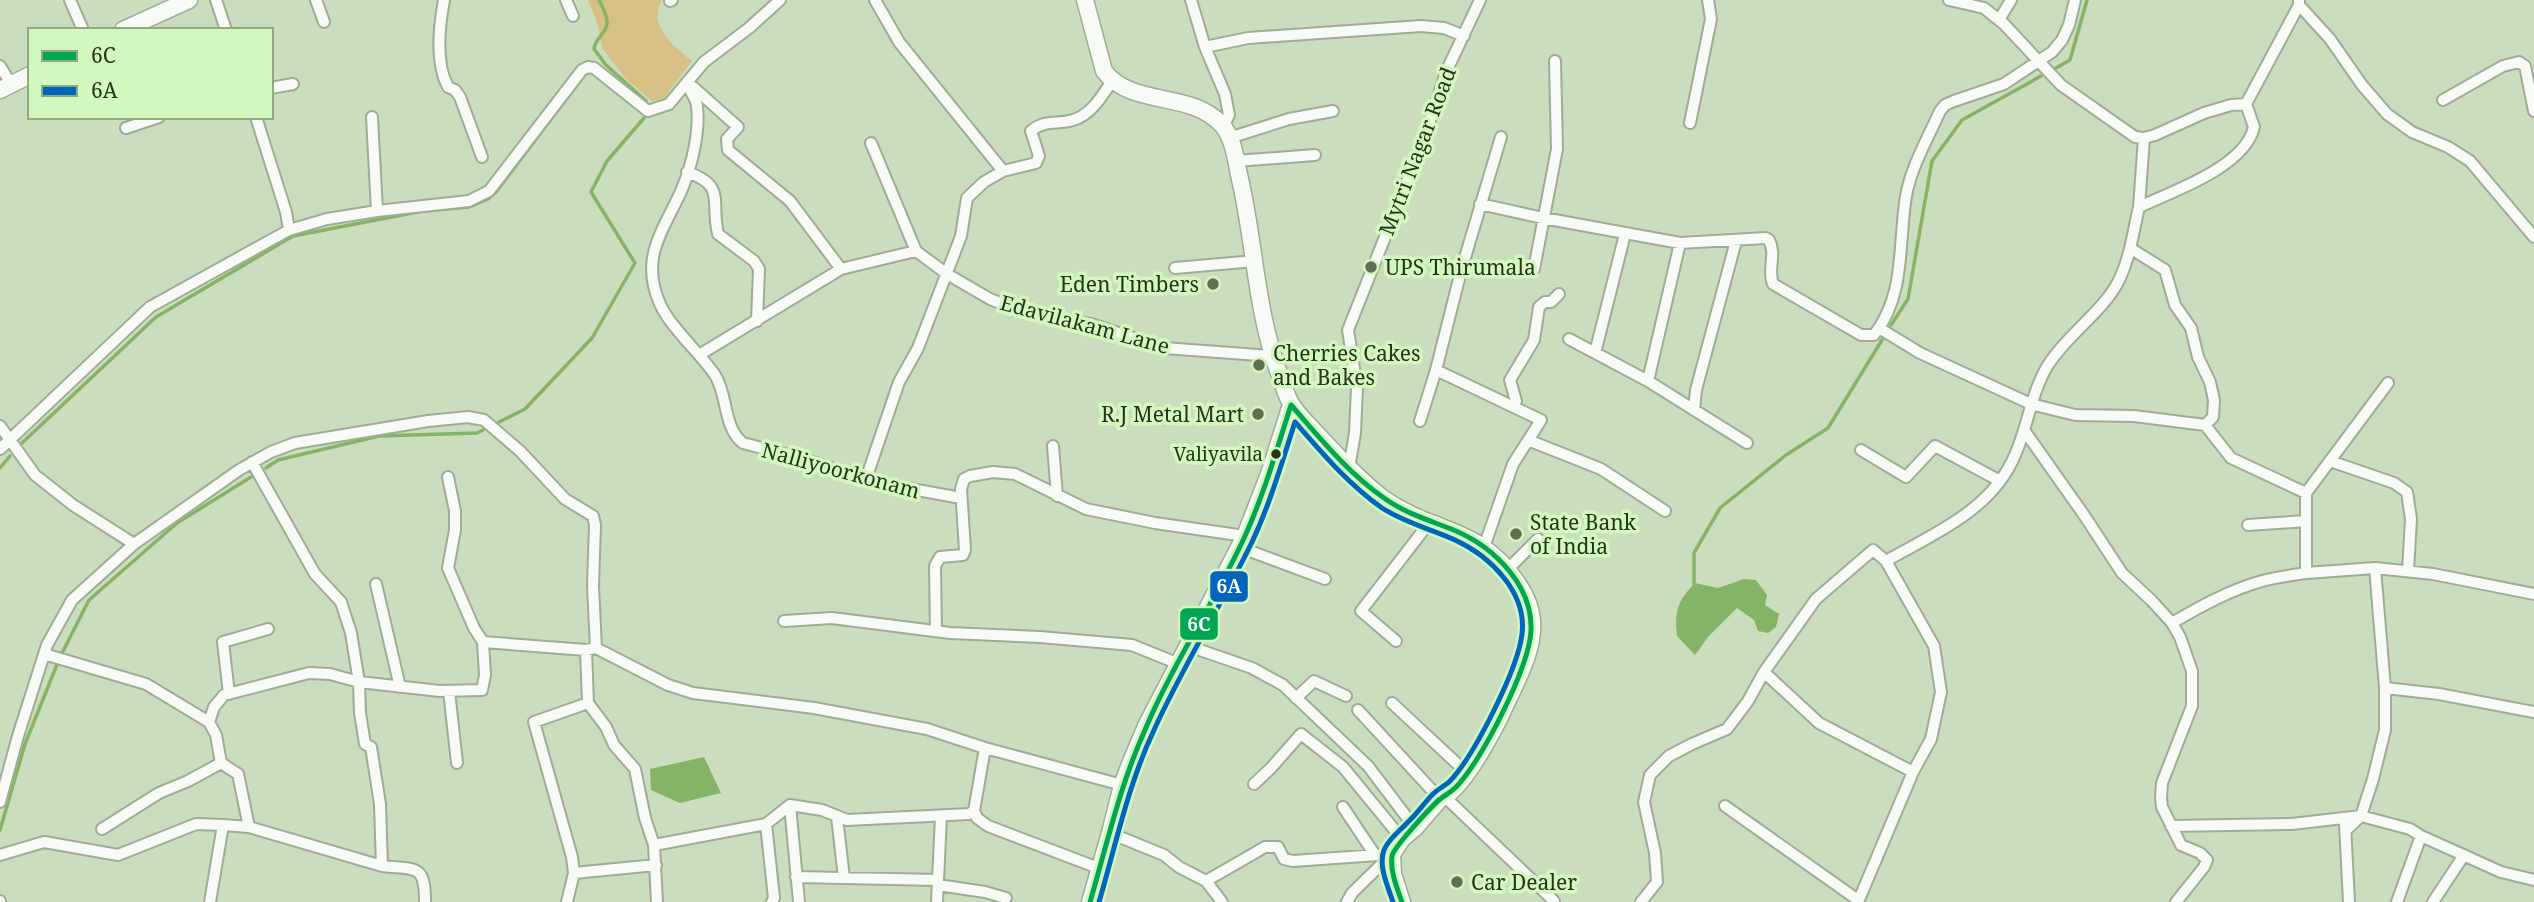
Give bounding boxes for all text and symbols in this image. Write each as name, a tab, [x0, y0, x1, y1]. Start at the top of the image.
legend	[28, 28, 273, 119]
text: 6C	[91, 41, 116, 69]
street label: Mytri Nagar Road	[1372, 63, 1462, 239]
text: 6A	[91, 76, 118, 104]
place label: UPS Thirumala	[1385, 253, 1536, 281]
marker: UPS Thirumala	[1363, 259, 1379, 275]
place label: Eden Timbers	[1060, 270, 1199, 298]
marker: Eden Timbers	[1205, 276, 1221, 292]
street label: Edavilakam Lane	[997, 288, 1173, 360]
place label: Cherries Cakes and Bakes	[1273, 339, 1420, 391]
marker: Cherries Cakes and Bakes	[1251, 357, 1267, 373]
place label: R.J Metal Mart	[1101, 400, 1244, 428]
marker: R.J Metal Mart	[1250, 406, 1266, 422]
street label: Nalliyoorkonam	[759, 435, 923, 505]
place label: Valiyavila	[1174, 441, 1263, 467]
marker: Valiyavila	[1269, 447, 1283, 461]
place label: State Bank of India	[1530, 508, 1637, 560]
marker: State Bank of India	[1508, 526, 1524, 542]
line badge: 6A	[1209, 570, 1249, 603]
text: 6A	[1216, 573, 1242, 599]
line badge: 6C	[1179, 607, 1219, 641]
text: 6C	[1187, 611, 1211, 637]
place label: Car Dealer	[1471, 868, 1577, 896]
marker: Car Dealer	[1449, 874, 1465, 890]

